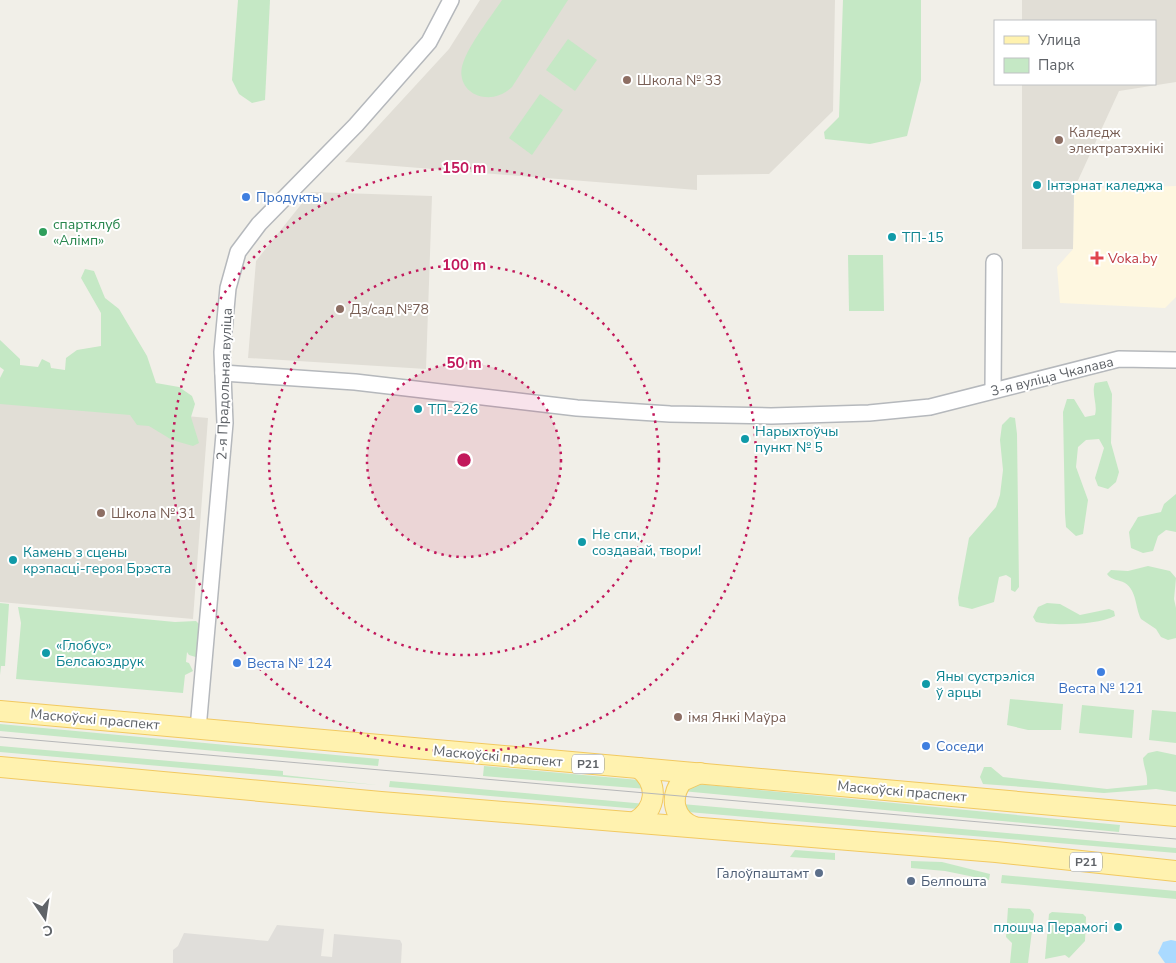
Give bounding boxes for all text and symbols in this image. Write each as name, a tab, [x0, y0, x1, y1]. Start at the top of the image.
legend	[994, 20, 1156, 85]
text: Улица	[1037, 30, 1081, 50]
text: Парк	[1038, 55, 1074, 75]
place label: Школа № 33	[637, 71, 722, 90]
marker: Школа № 33	[621, 74, 633, 86]
place label: Каледж электратэхнікі	[1069, 123, 1164, 158]
marker: Каледж электратэхнікі	[1053, 134, 1065, 146]
text: 150 m	[442, 158, 486, 178]
place label: Інтэрнат каледжа	[1047, 176, 1163, 195]
marker: Інтэрнат каледжа	[1031, 179, 1043, 191]
place label: Продукты	[256, 188, 322, 207]
marker: Продукты	[240, 191, 252, 203]
place label: спартклуб «Алімп»	[53, 215, 121, 250]
marker: спартклуб «Алімп»	[37, 226, 49, 238]
place label: ТП-15	[902, 228, 944, 247]
marker: ТП-15	[886, 231, 898, 243]
place label: Voka.by	[1107, 249, 1158, 268]
marker: Voka.by	[1090, 251, 1104, 265]
text: 100 m	[442, 255, 486, 275]
place label: Дз/сад №78	[350, 300, 429, 319]
marker: Дз/сад №78	[334, 303, 346, 315]
street label: 2-я Прадольная вуліца	[212, 308, 237, 460]
street label: 3-я вуліца Чкалава	[989, 352, 1116, 401]
text: 50 m	[446, 353, 482, 373]
place label: ТП-226	[428, 400, 478, 419]
marker: ТП-226	[412, 403, 424, 415]
place label: Нарыхтоўчы пункт № 5	[755, 422, 839, 457]
marker: Нарыхтоўчы пункт № 5	[739, 433, 751, 445]
centre of rings	[455, 451, 473, 469]
place label: Школа № 31	[111, 504, 196, 523]
marker: Школа № 31	[95, 507, 107, 519]
place label: Не спи, создавай, твори!	[592, 525, 701, 560]
marker: Не спи, создавай, твори!	[576, 536, 588, 548]
place label: Камень з сцены крэпасці-героя Брэста	[23, 543, 171, 578]
marker: Камень з сцены крэпасці-героя Брэста	[7, 554, 19, 566]
place label: «Глобус» Белсаюздрук	[56, 636, 145, 671]
marker: «Глобус» Белсаюздрук	[40, 647, 52, 659]
place label: Веста № 124	[247, 654, 332, 673]
marker: Веста № 124	[231, 657, 243, 669]
marker: Веста № 121	[1095, 666, 1107, 678]
place label: Яны сустрэліся ў арцы	[936, 667, 1035, 702]
marker: Яны сустрэліся ў арцы	[920, 678, 932, 690]
place label: Веста № 121	[1059, 679, 1143, 698]
street label: Маскоўскі праспект	[30, 704, 161, 735]
place label: імя Янкі Маўра	[688, 708, 786, 727]
marker: імя Янкі Маўра	[672, 711, 684, 723]
place label: Соседи	[936, 737, 984, 756]
marker: Соседи	[920, 740, 932, 752]
street label: Маскоўскі праспект	[433, 741, 564, 772]
road number: Р21	[572, 754, 604, 774]
street label: Маскоўскі праспект	[837, 776, 968, 807]
road number: Р21	[1070, 852, 1102, 872]
place label: Галоўпаштамт	[716, 864, 810, 883]
marker: Галоўпаштамт	[813, 867, 825, 879]
place label: Белпошта	[921, 872, 987, 891]
marker: Белпошта	[905, 875, 917, 887]
north arrow	[20, 893, 70, 943]
place label: плошча Перамогі	[993, 918, 1108, 937]
text: С	[41, 920, 55, 941]
marker: плошча Перамогі	[1112, 921, 1124, 933]

